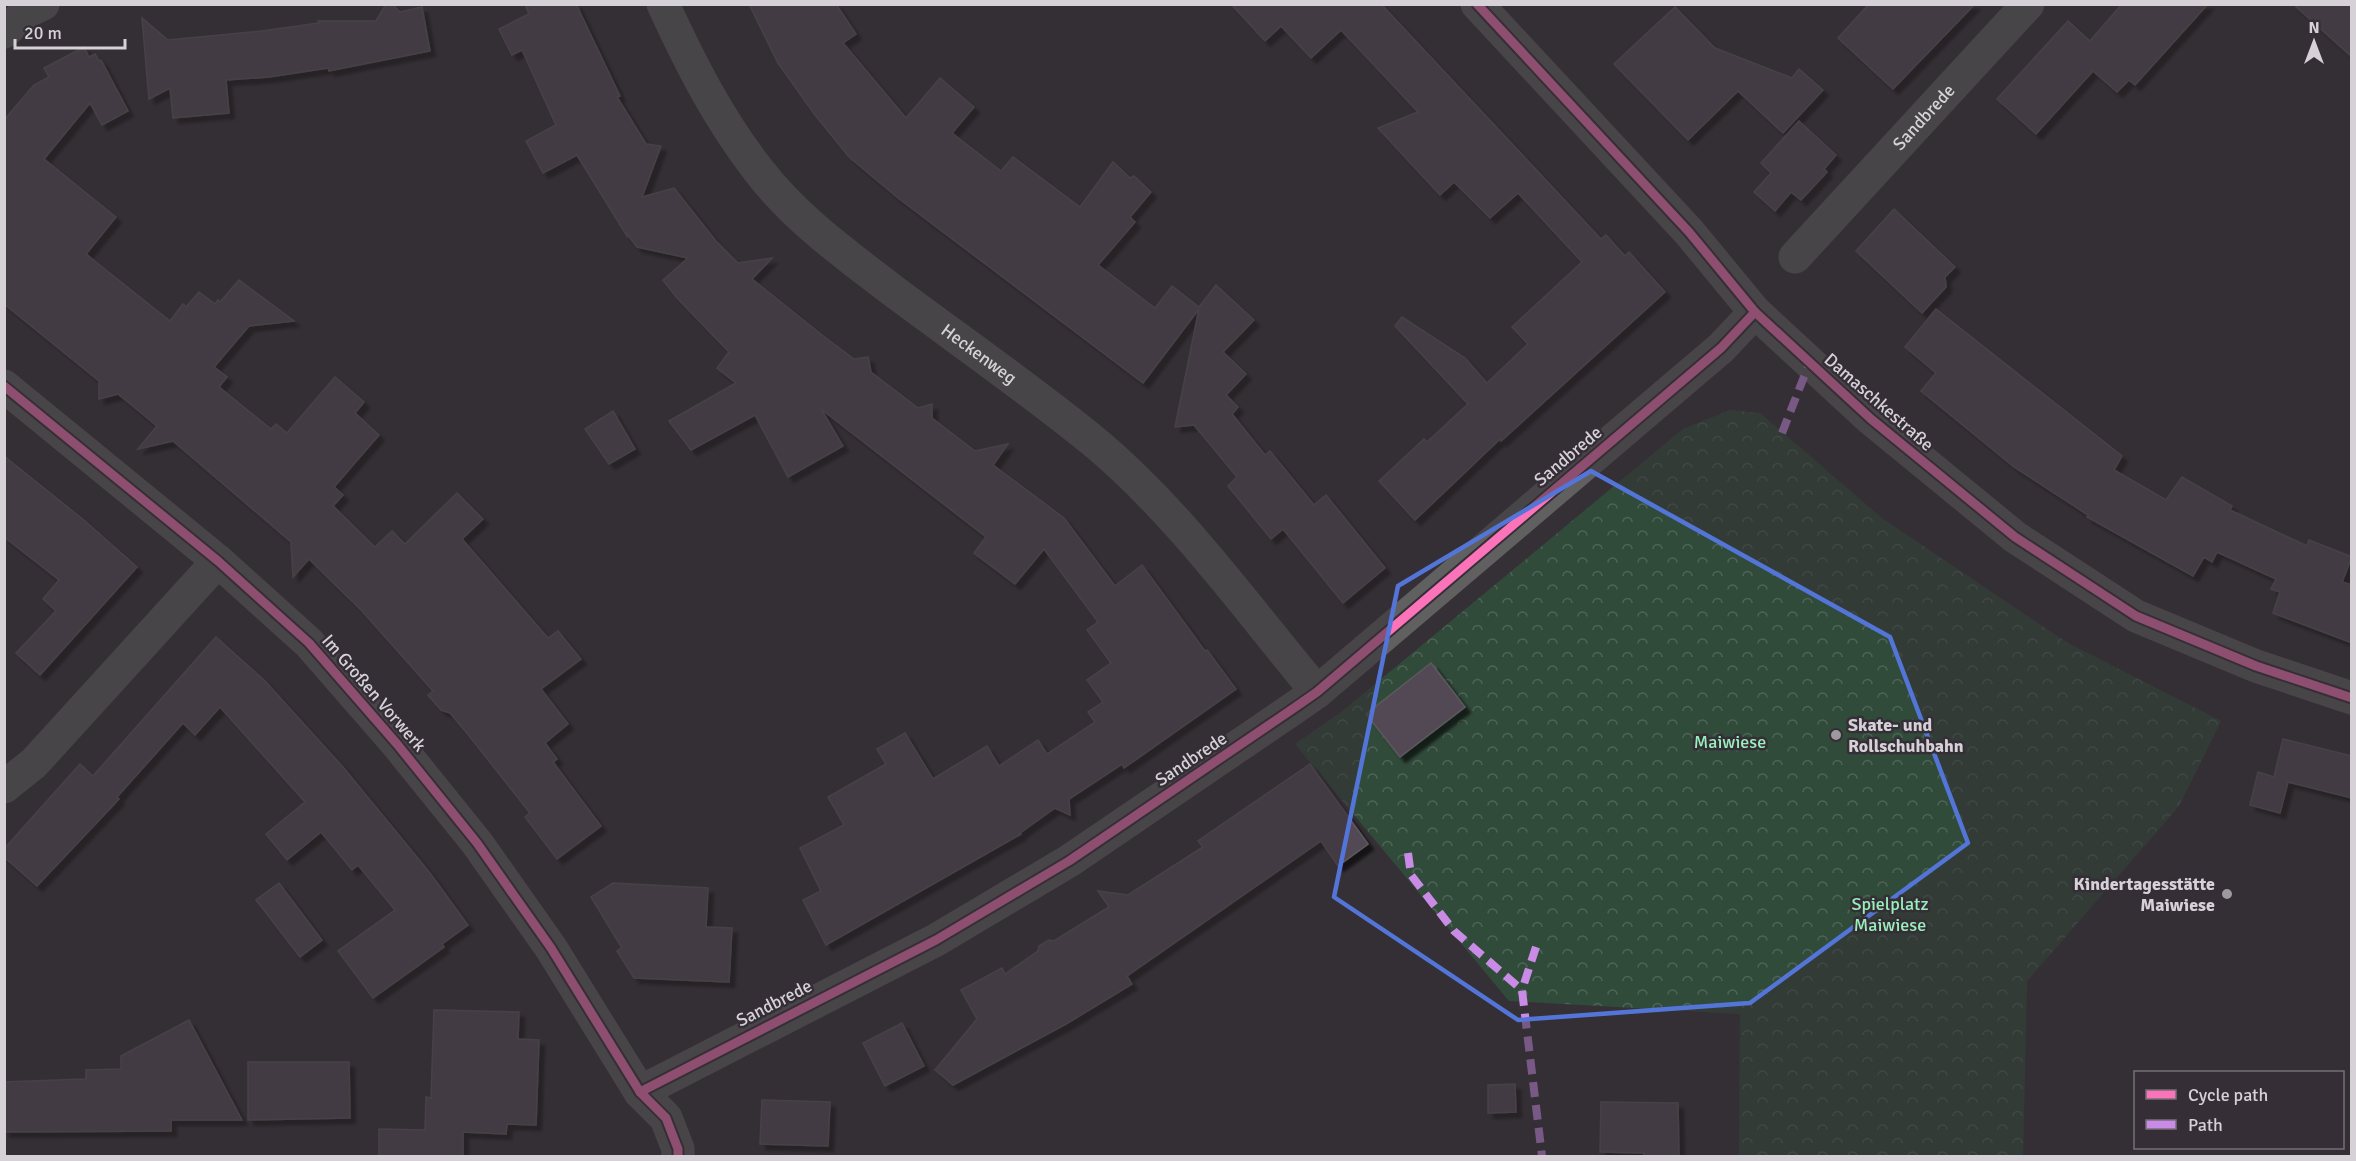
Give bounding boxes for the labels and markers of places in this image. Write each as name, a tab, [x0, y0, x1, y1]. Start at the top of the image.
place label: Skate- und Rollschuhbahn	[1848, 714, 1964, 757]
marker: Skate- und Rollschuhbahn	[1829, 728, 1843, 742]
place label: Kindertagesstätte Maiwiese	[2074, 873, 2215, 916]
marker: Kindertagesstätte Maiwiese	[2220, 887, 2234, 901]

